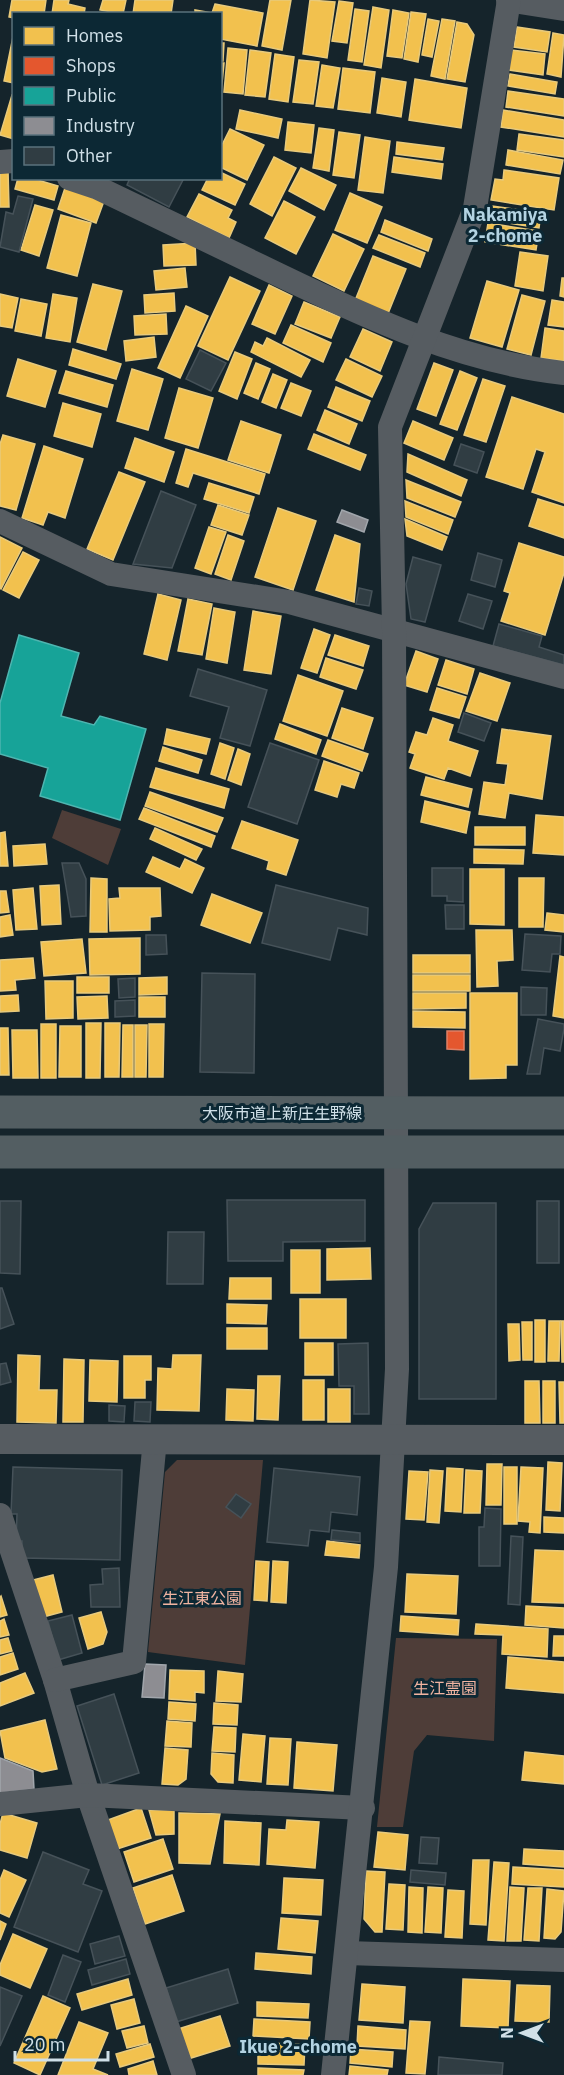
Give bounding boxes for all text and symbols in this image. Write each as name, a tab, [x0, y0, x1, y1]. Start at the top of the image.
legend	[12, 12, 222, 180]
text: Homes	[66, 24, 123, 47]
text: Shops	[66, 54, 116, 77]
text: Public	[66, 84, 116, 107]
text: Industry	[66, 114, 135, 137]
text: Other	[66, 144, 112, 167]
district label: Nakamiya 2-chome	[463, 203, 547, 247]
street label: 大阪市道上新庄生野線	[202, 1103, 362, 1123]
park label: 生江東公園	[162, 1588, 242, 1608]
park label: 生江霊園	[413, 1678, 477, 1698]
north arrow	[492, 2003, 552, 2063]
scale bar	[15, 2024, 108, 2062]
text: N	[497, 2027, 517, 2039]
text: 20 m	[24, 2033, 66, 2056]
district label: Ikue 2-chome	[239, 2035, 357, 2058]

